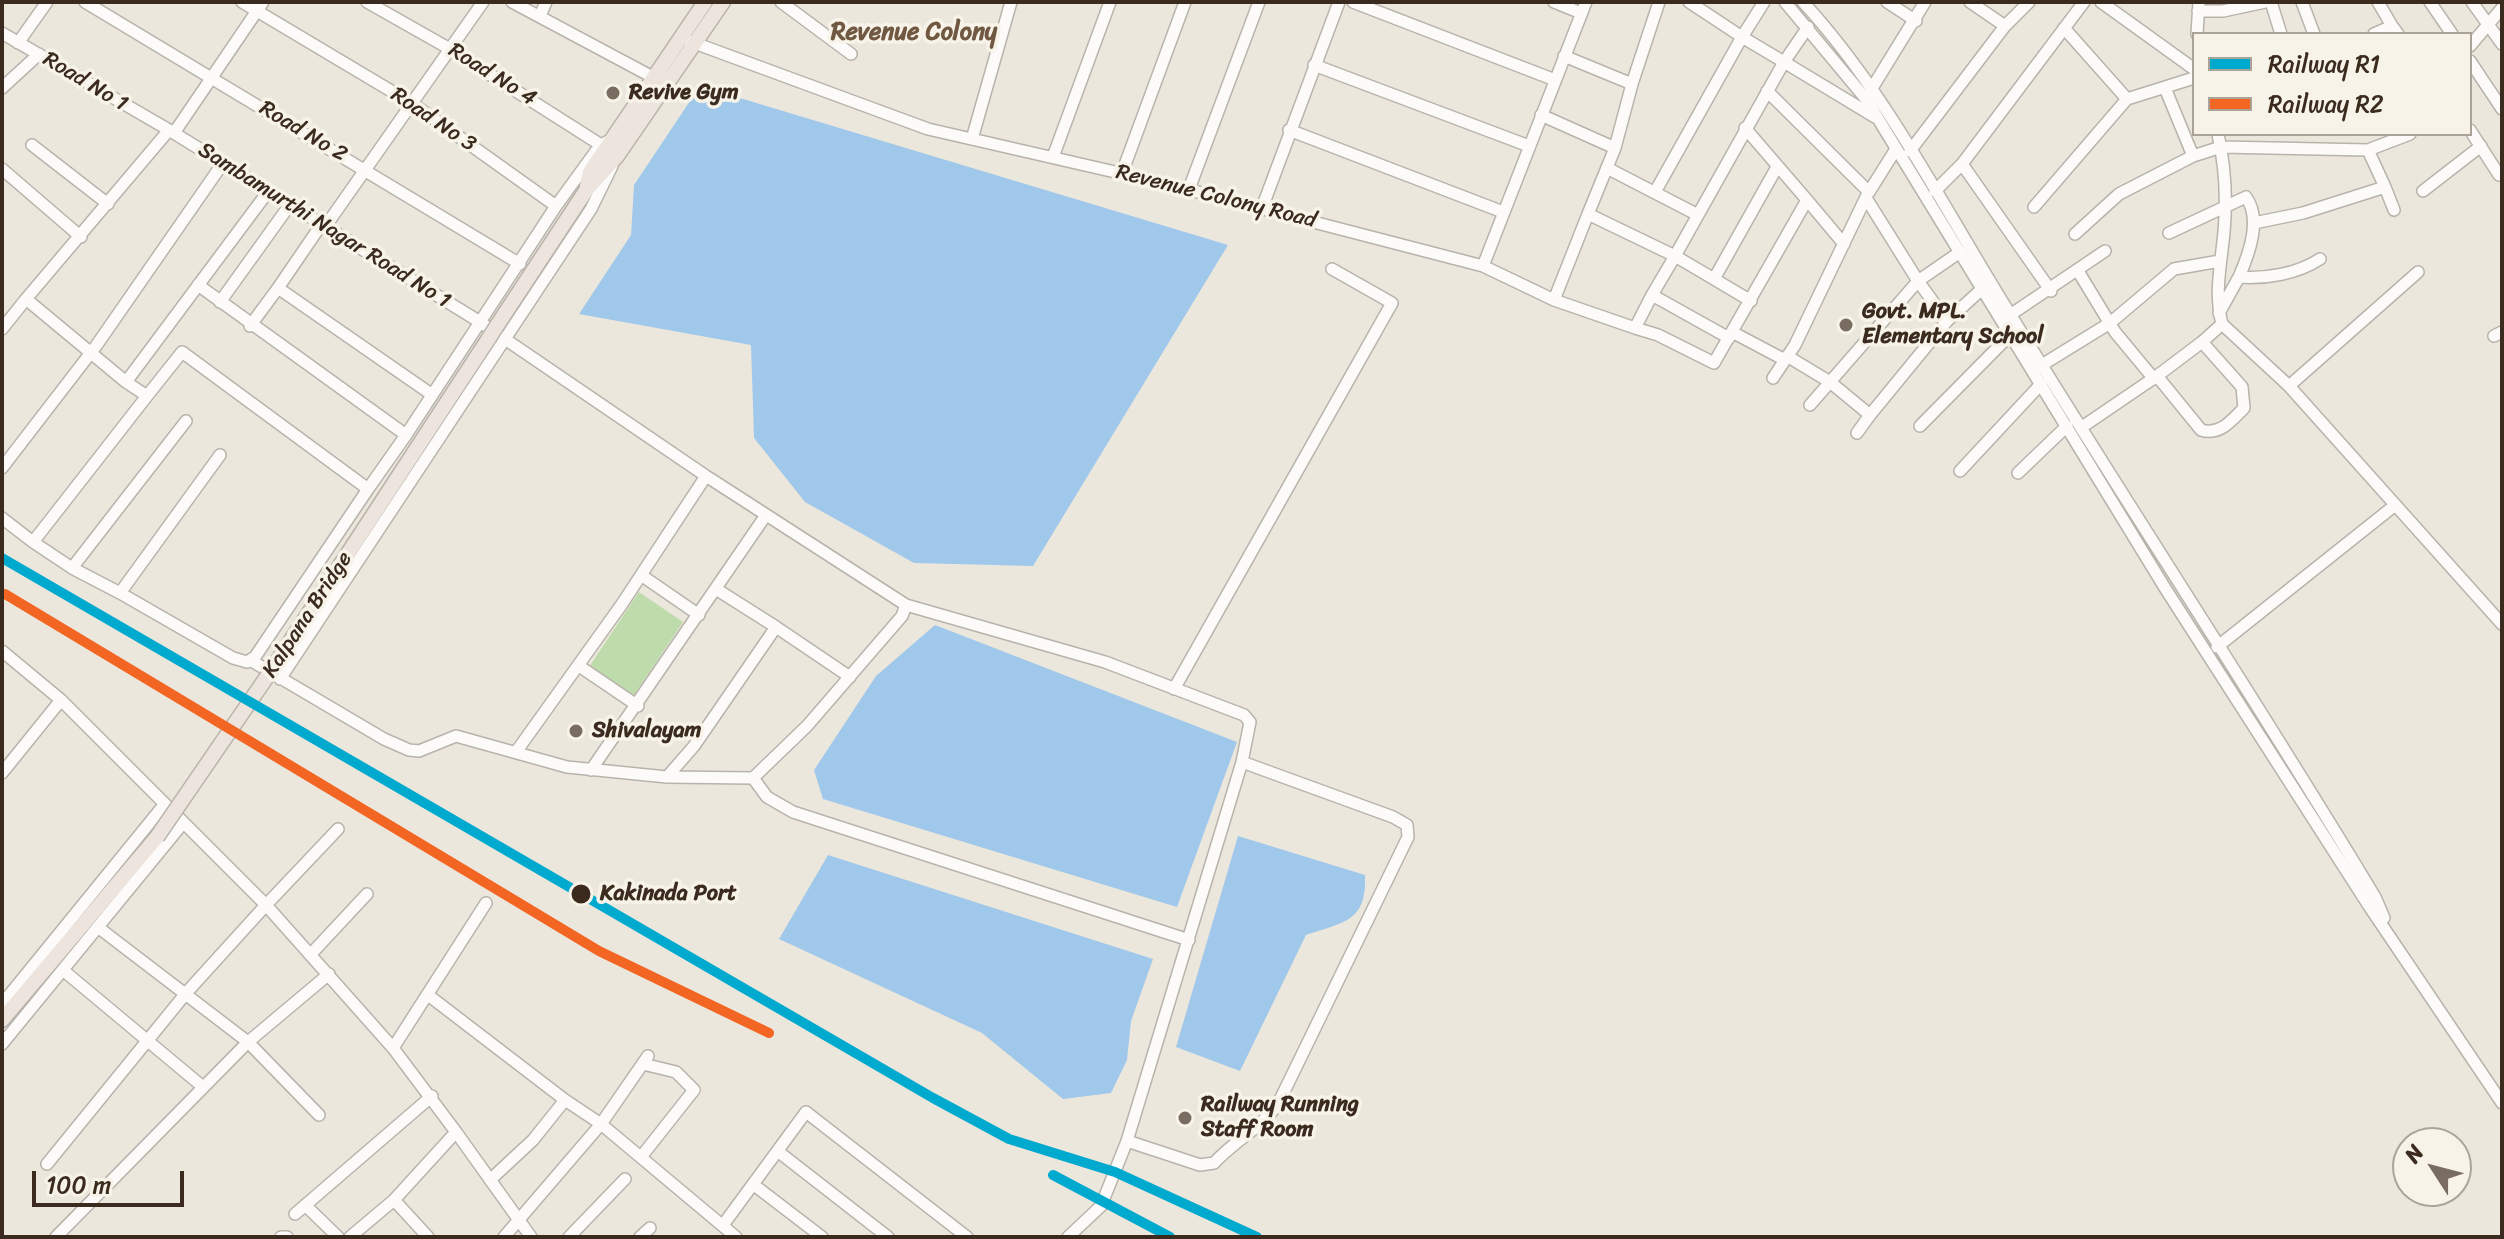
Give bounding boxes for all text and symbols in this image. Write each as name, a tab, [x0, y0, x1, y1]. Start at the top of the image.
district label: Revenue Colony	[831, 19, 997, 47]
legend	[2192, 32, 2472, 136]
street label: Road No 4	[443, 38, 541, 112]
text: Railway R1	[2268, 43, 2380, 85]
street label: Road No 1	[38, 46, 132, 118]
place label: Revive Gym	[629, 80, 739, 106]
street label: Road No 3	[385, 82, 481, 158]
text: Railway R2	[2268, 83, 2384, 125]
marker: Revive Gym	[604, 84, 622, 102]
street label: Road No 2	[254, 96, 352, 168]
street label: Sambamurthi Nagar Road No 1	[193, 137, 455, 315]
street label: Revenue Colony Road	[1113, 159, 1319, 235]
place label: Govt. MPL. Elementary School	[1862, 299, 2044, 350]
marker: Govt. MPL. Elementary School	[1837, 316, 1855, 334]
street label: Kalpana Bridge	[257, 547, 359, 683]
place label: Shivalayam	[592, 718, 701, 744]
marker: Shivalayam	[567, 722, 585, 740]
place label: Kakinada Port	[600, 881, 737, 907]
marker: Kakinada Port	[569, 882, 593, 906]
place label: Railway Running Staff Room	[1201, 1092, 1359, 1144]
marker: Railway Running Staff Room	[1176, 1109, 1194, 1127]
north arrow	[2392, 1127, 2472, 1207]
text: N	[2394, 1136, 2434, 1171]
scale bar	[36, 1155, 188, 1205]
text: 100 m	[46, 1164, 111, 1206]

